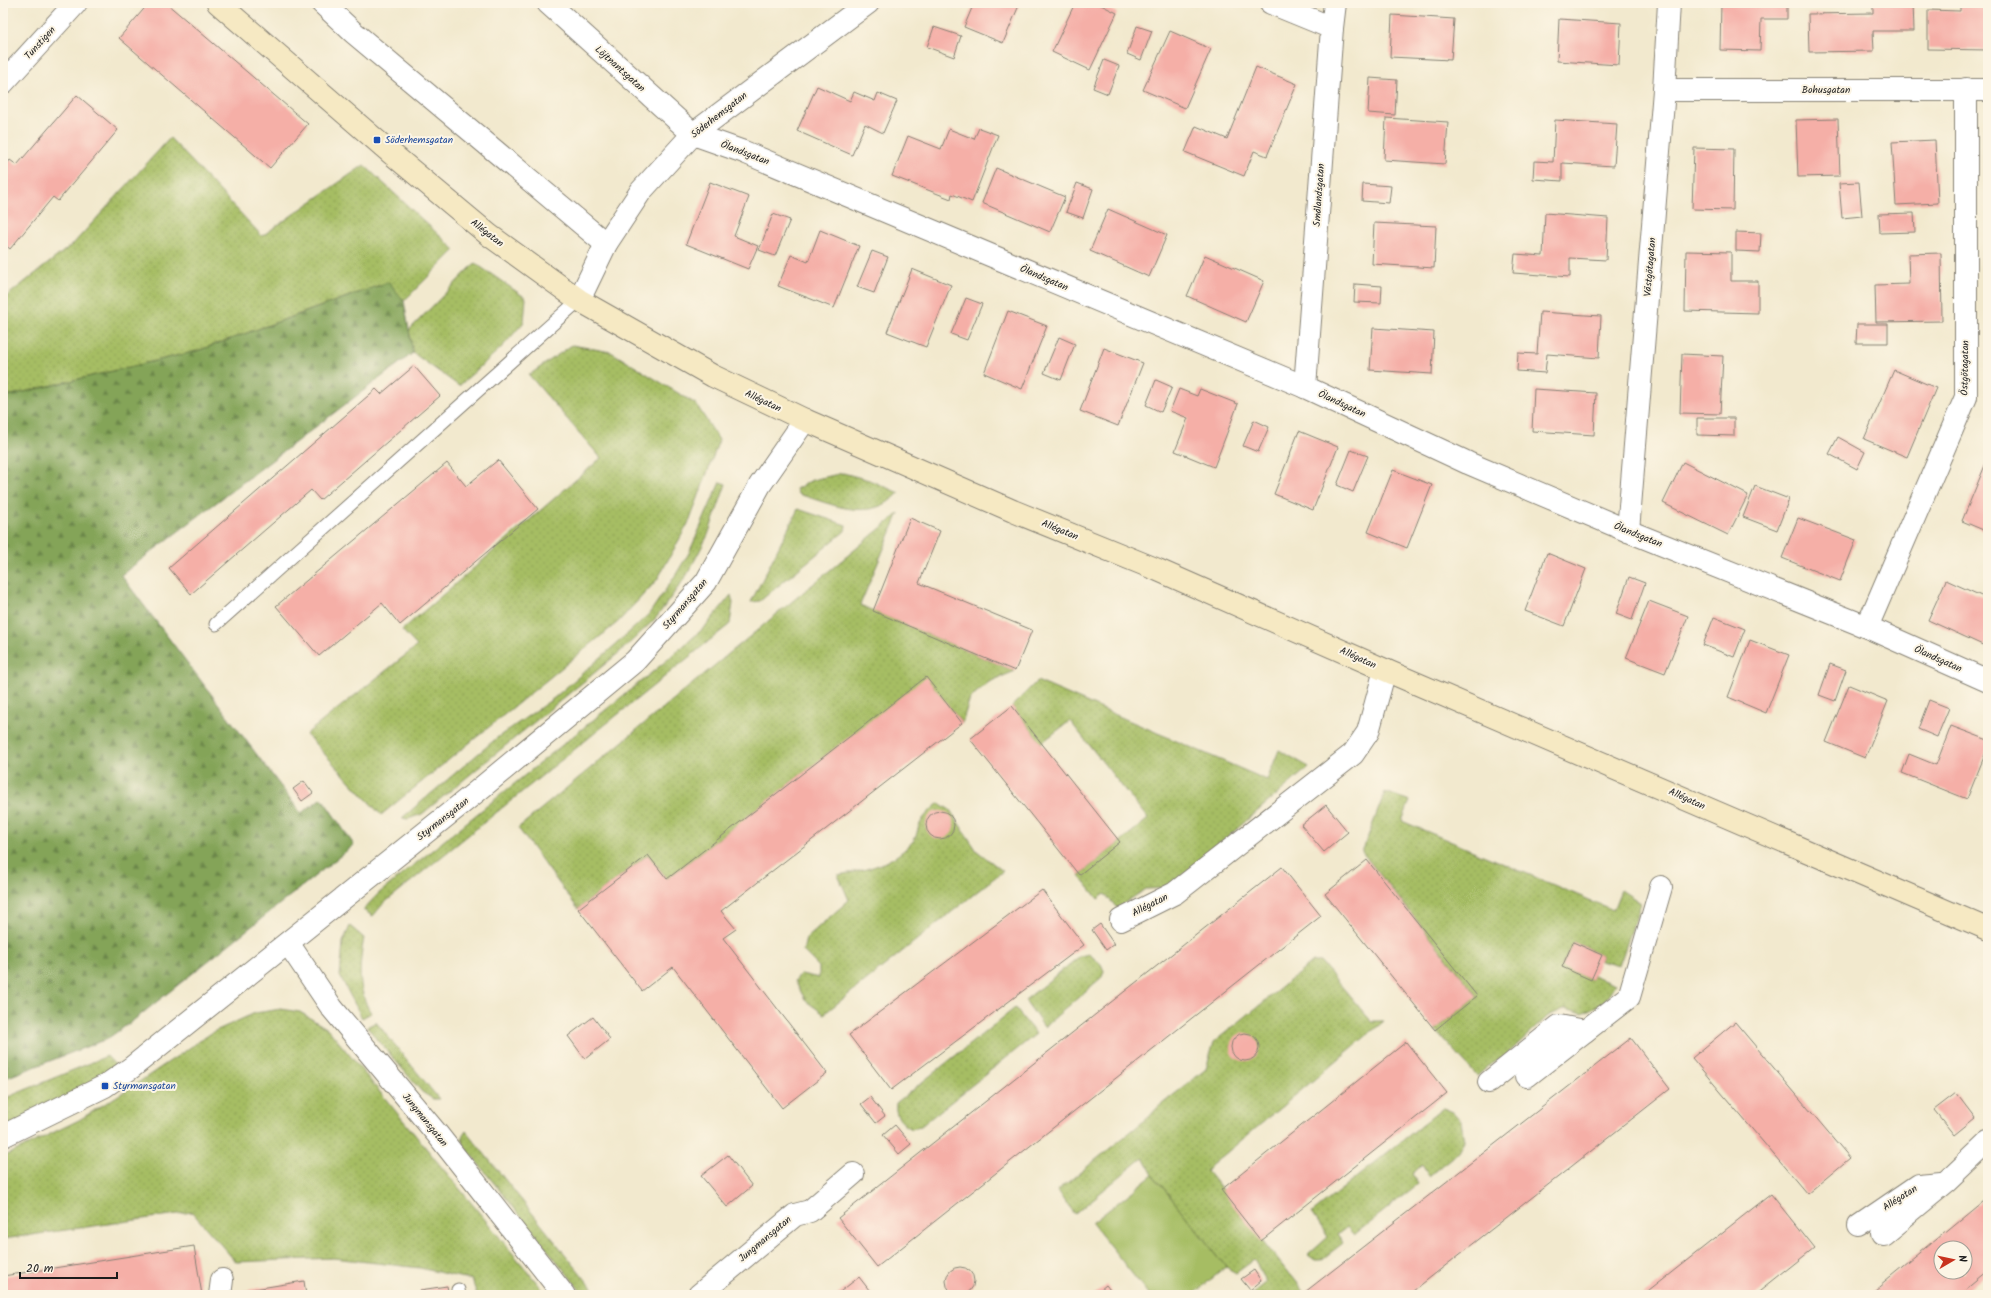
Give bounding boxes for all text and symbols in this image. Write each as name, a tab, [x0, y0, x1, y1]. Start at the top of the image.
street label: Tunstigen	[20, 23, 60, 63]
street label: Löjtnantsgatan	[591, 42, 649, 96]
street label: Bohusgatan	[1802, 82, 1850, 98]
street label: Söderhemsgatan	[687, 88, 751, 142]
place label: Söderhemsgatan	[385, 132, 453, 148]
marker: Söderhemsgatan	[372, 135, 382, 145]
street label: Ölandsgatan	[718, 136, 772, 170]
street label: Smålandsgatan	[1309, 163, 1329, 227]
street label: Allégatan	[467, 215, 507, 251]
street label: Västgötagatan	[1639, 237, 1661, 297]
street label: Ölandsgatan	[1017, 261, 1071, 295]
street label: Östgötagatan	[1957, 340, 1973, 396]
street label: Allégatan	[742, 386, 784, 416]
street label: Ölandsgatan	[1315, 386, 1369, 422]
street label: Allégatan	[1039, 515, 1081, 545]
street label: Ölandsgatan	[1611, 518, 1665, 552]
street label: Styrmansgatan	[658, 575, 712, 633]
street label: Ölandsgatan	[1911, 641, 1965, 677]
street label: Allégatan	[1337, 643, 1379, 673]
street label: Allégatan	[1666, 784, 1708, 814]
street label: Styrmansgatan	[413, 793, 473, 845]
street label: Allégatan	[1129, 889, 1171, 921]
place label: Styrmansgatan	[113, 1078, 176, 1094]
marker: Styrmansgatan	[100, 1081, 110, 1091]
street label: Jungmansgatan	[398, 1090, 452, 1150]
street label: Allégatan	[1879, 1181, 1921, 1215]
street label: Jungmansgatan	[735, 1212, 795, 1266]
north arrow	[1933, 1240, 1973, 1280]
scale bar	[20, 1254, 117, 1280]
text: N	[1952, 1254, 1971, 1263]
text: 20 m	[26, 1259, 54, 1278]

